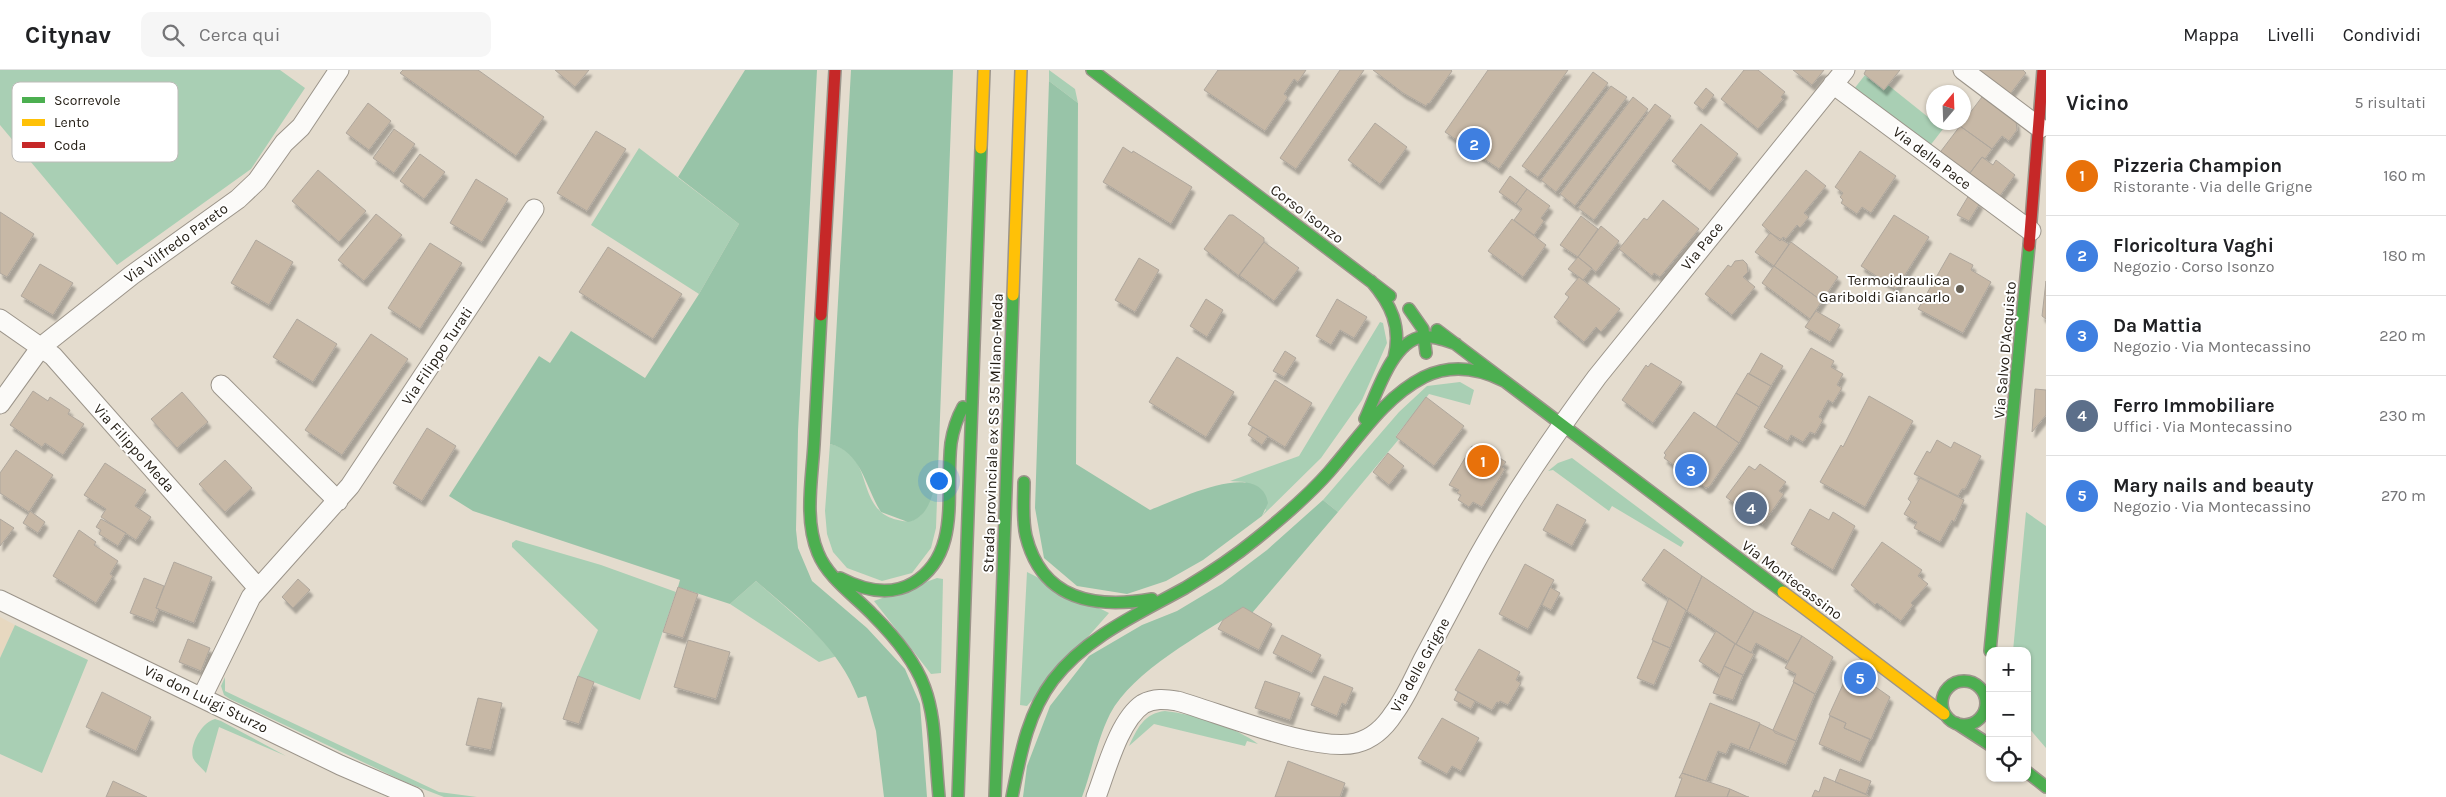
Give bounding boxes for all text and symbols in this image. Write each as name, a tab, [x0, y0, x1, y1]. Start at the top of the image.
search box	[141, 12, 491, 57]
text: Citynav	[25, 21, 111, 49]
icon: search	[159, 21, 187, 49]
text: Cerca qui	[199, 24, 280, 46]
text: Mappa	[2183, 24, 2239, 46]
text: Livelli	[2267, 24, 2315, 46]
text: Condividi	[2343, 24, 2421, 46]
legend	[12, 82, 178, 162]
north arrow	[1926, 85, 1971, 130]
text: Vicino	[2066, 91, 2129, 115]
text: Scorrevole	[54, 92, 120, 109]
text: 5 risultati	[2354, 93, 2426, 112]
text: Lento	[54, 114, 89, 131]
street label: Via della Pace	[1889, 123, 1975, 193]
pin: 2	[1458, 125, 1490, 163]
text: Coda	[54, 137, 86, 154]
text: Pizzeria Champion	[2113, 155, 2282, 177]
text: 1	[2079, 166, 2085, 185]
text: 160 m	[2383, 166, 2426, 185]
text: Ristorante · Via delle Grigne	[2113, 177, 2312, 196]
street label: Corso Isonzo	[1267, 181, 1347, 247]
street label: Via Vilfredo Pareto	[120, 199, 232, 287]
street label: Via Pace	[1677, 218, 1727, 274]
text: Floricoltura Vaghi	[2113, 235, 2274, 257]
text: 2	[2077, 246, 2087, 265]
text: 180 m	[2383, 246, 2426, 265]
text: Negozio · Corso Isonzo	[2113, 257, 2274, 276]
place label: Termoidraulica Gariboldi Giancarlo	[1819, 271, 1950, 306]
street label: Via Salvo D'Acquisto	[1990, 281, 2020, 419]
marker: Termoidraulica Gariboldi Giancarlo	[1954, 283, 1966, 295]
street label: Strada provinciale ex SS 35 Milano-Meda	[979, 293, 1007, 573]
street label: Via Filippo Turati	[398, 304, 476, 408]
text: Da Mattia	[2113, 315, 2202, 337]
text: 3	[2077, 326, 2087, 345]
text: 220 m	[2379, 326, 2426, 345]
text: Negozio · Via Montecassino	[2113, 337, 2311, 356]
text: Ferro Immobiliare	[2113, 395, 2274, 417]
street label: Via Filippo Meda	[90, 400, 178, 496]
text: 4	[2077, 406, 2087, 425]
text: 230 m	[2379, 406, 2426, 425]
text: Uffici · Via Montecassino	[2113, 417, 2292, 436]
pin: 1	[1467, 442, 1499, 480]
pin: 3	[1675, 451, 1707, 489]
your location	[926, 468, 952, 494]
text: Mary nails and beauty	[2113, 475, 2314, 497]
text: 5	[2077, 486, 2087, 505]
text: 270 m	[2381, 486, 2426, 505]
pin: 4	[1735, 489, 1767, 527]
text: Negozio · Via Montecassino	[2113, 497, 2311, 516]
street label: Via Montecassino	[1738, 536, 1846, 624]
street label: Via delle Grigne	[1386, 614, 1454, 716]
map controls	[1986, 647, 2031, 782]
button: +	[1986, 647, 2031, 692]
pin: 5	[1844, 659, 1876, 697]
street label: Via don Luigi Sturzo	[141, 661, 271, 737]
button: −	[1986, 692, 2031, 737]
button: locate	[1986, 737, 2031, 782]

